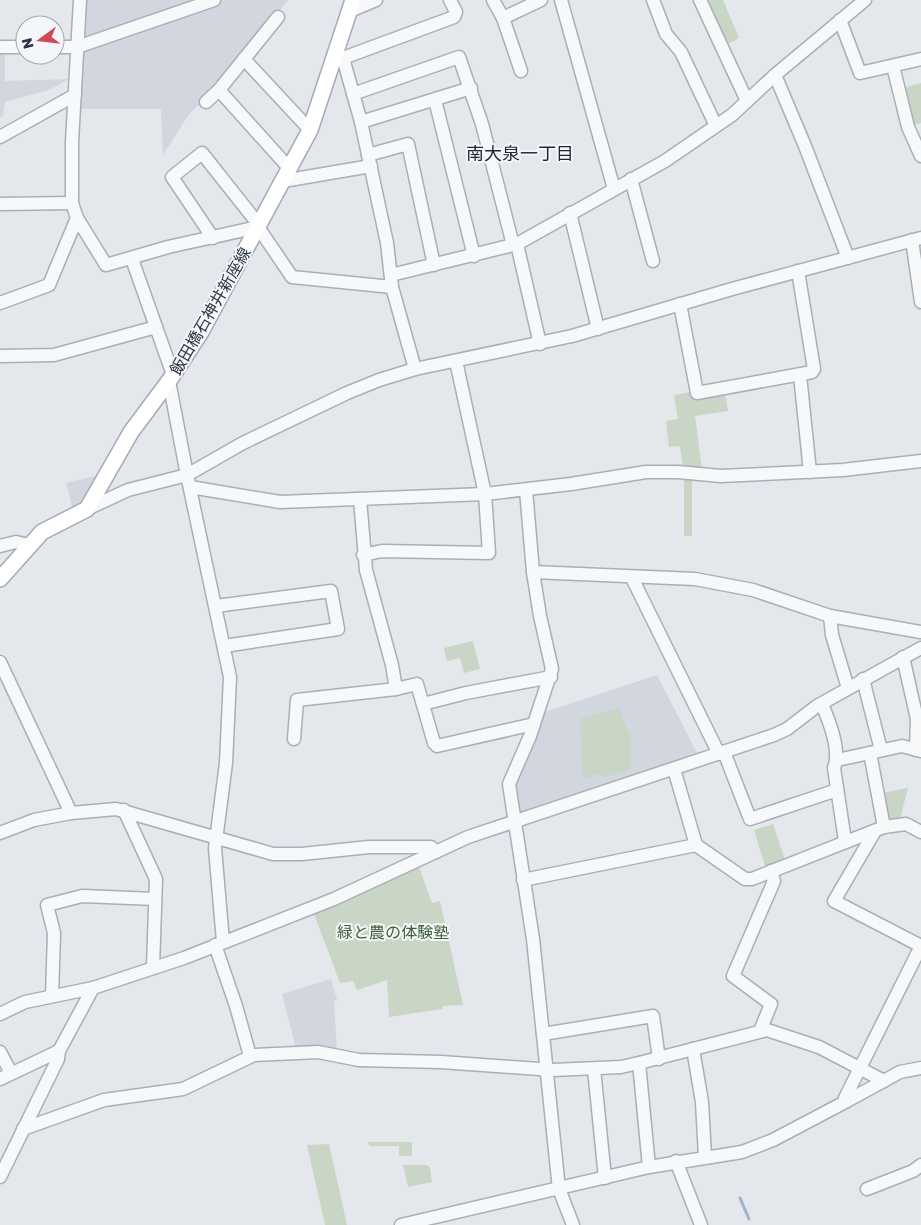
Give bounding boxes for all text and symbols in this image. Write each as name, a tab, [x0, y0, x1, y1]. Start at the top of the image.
north arrow	[15, 15, 65, 65]
text: N	[17, 36, 37, 51]
district label: 南大泉一丁目	[466, 142, 574, 164]
street label: 飯田橋石神井新座線	[165, 244, 255, 378]
park label: 緑と農の体験塾	[337, 922, 449, 942]

